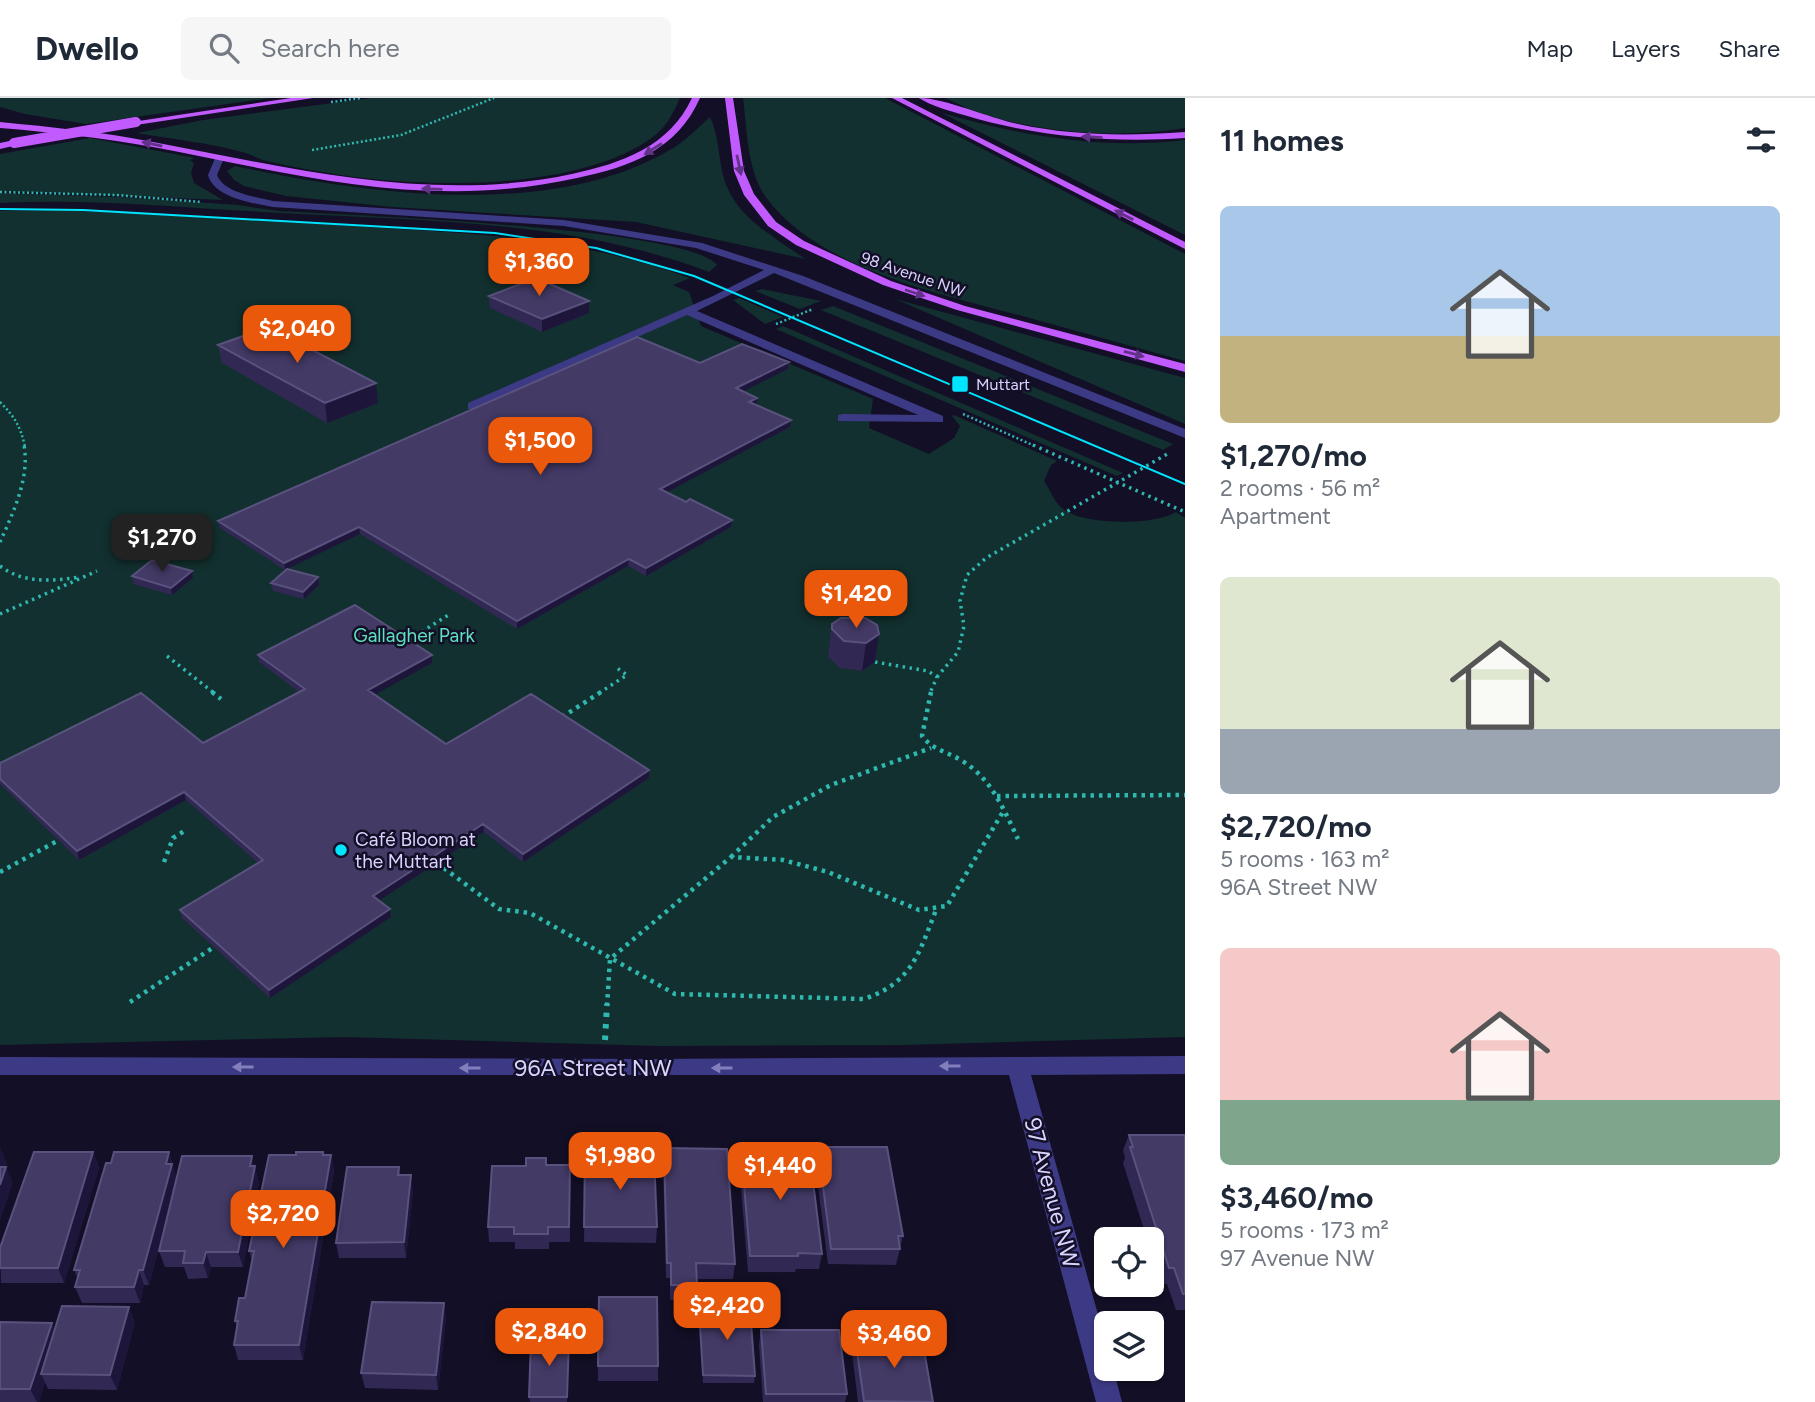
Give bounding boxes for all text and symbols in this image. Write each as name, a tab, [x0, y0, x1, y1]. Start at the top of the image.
search box	[181, 17, 671, 80]
text: Dwello	[35, 29, 139, 68]
icon: search	[205, 29, 243, 67]
text: Search here	[261, 32, 400, 64]
text: Map	[1526, 34, 1573, 63]
text: Layers	[1611, 34, 1680, 63]
text: Share	[1718, 34, 1780, 63]
icon: filters	[1742, 121, 1780, 159]
text: 11 homes	[1220, 122, 1344, 159]
one-way arrow	[1081, 132, 1103, 143]
one-way arrow	[141, 139, 163, 150]
one-way arrow	[644, 143, 663, 156]
one-way arrow	[733, 155, 744, 177]
one-way arrow	[421, 183, 443, 195]
one-way arrow	[1114, 209, 1134, 220]
pin: $1,360	[482, 238, 596, 298]
text: $1,360	[504, 247, 574, 275]
street label: 98 Avenue NW	[858, 248, 968, 301]
icon: home	[1437, 251, 1563, 377]
one-way arrow	[904, 288, 925, 298]
pin: $2,040	[240, 306, 354, 365]
text: $2,040	[259, 314, 335, 342]
one-way arrow	[1123, 349, 1145, 360]
marker: Muttart	[950, 374, 970, 394]
place label: Muttart	[976, 375, 1030, 394]
pin: $1,500	[483, 418, 597, 477]
text: $1,500	[504, 426, 576, 454]
text: $1,270/mo	[1220, 437, 1367, 474]
text: 2 rooms · 56 m²	[1220, 474, 1380, 502]
text: Apartment	[1220, 502, 1331, 530]
pin: $1,270	[105, 514, 219, 574]
text: $1,270	[127, 523, 197, 551]
pin: $1,420	[799, 570, 913, 630]
text: $1,420	[820, 579, 892, 607]
icon: home	[1437, 622, 1563, 748]
park label: Gallagher Park	[353, 624, 476, 647]
text: $2,720/mo	[1220, 808, 1372, 845]
place label: Café Bloom at the Muttart	[355, 828, 476, 873]
marker: Café Bloom at the Muttart	[333, 842, 349, 858]
text: 5 rooms · 163 m²	[1220, 845, 1389, 873]
text: 96A Street NW	[1220, 873, 1377, 901]
icon: home	[1437, 993, 1563, 1119]
street label: 96A Street NW	[514, 1054, 672, 1082]
one-way arrow	[938, 1060, 960, 1072]
one-way arrow	[231, 1061, 253, 1073]
one-way arrow	[459, 1062, 481, 1074]
one-way arrow	[711, 1062, 733, 1074]
street label: 97 Avenue NW	[1018, 1115, 1086, 1271]
pin: $1,980	[563, 1132, 677, 1192]
text: $1,980	[585, 1141, 655, 1169]
pin: $1,440	[723, 1142, 837, 1202]
text: $1,440	[744, 1151, 816, 1179]
text: $3,460/mo	[1220, 1179, 1373, 1216]
pin: $2,720	[226, 1190, 340, 1250]
text: $2,720	[247, 1199, 319, 1227]
text: 5 rooms · 173 m²	[1220, 1216, 1389, 1244]
map controls	[1094, 1227, 1164, 1381]
button: locate	[1094, 1227, 1164, 1297]
text: 97 Avenue NW	[1220, 1244, 1374, 1272]
pin: $2,420	[670, 1282, 784, 1342]
text: $2,420	[690, 1291, 764, 1319]
pin: $2,840	[492, 1308, 606, 1368]
pin: $3,460	[837, 1310, 951, 1370]
button: layers	[1094, 1311, 1164, 1381]
text: $2,840	[511, 1317, 587, 1345]
text: $3,460	[857, 1319, 931, 1347]

